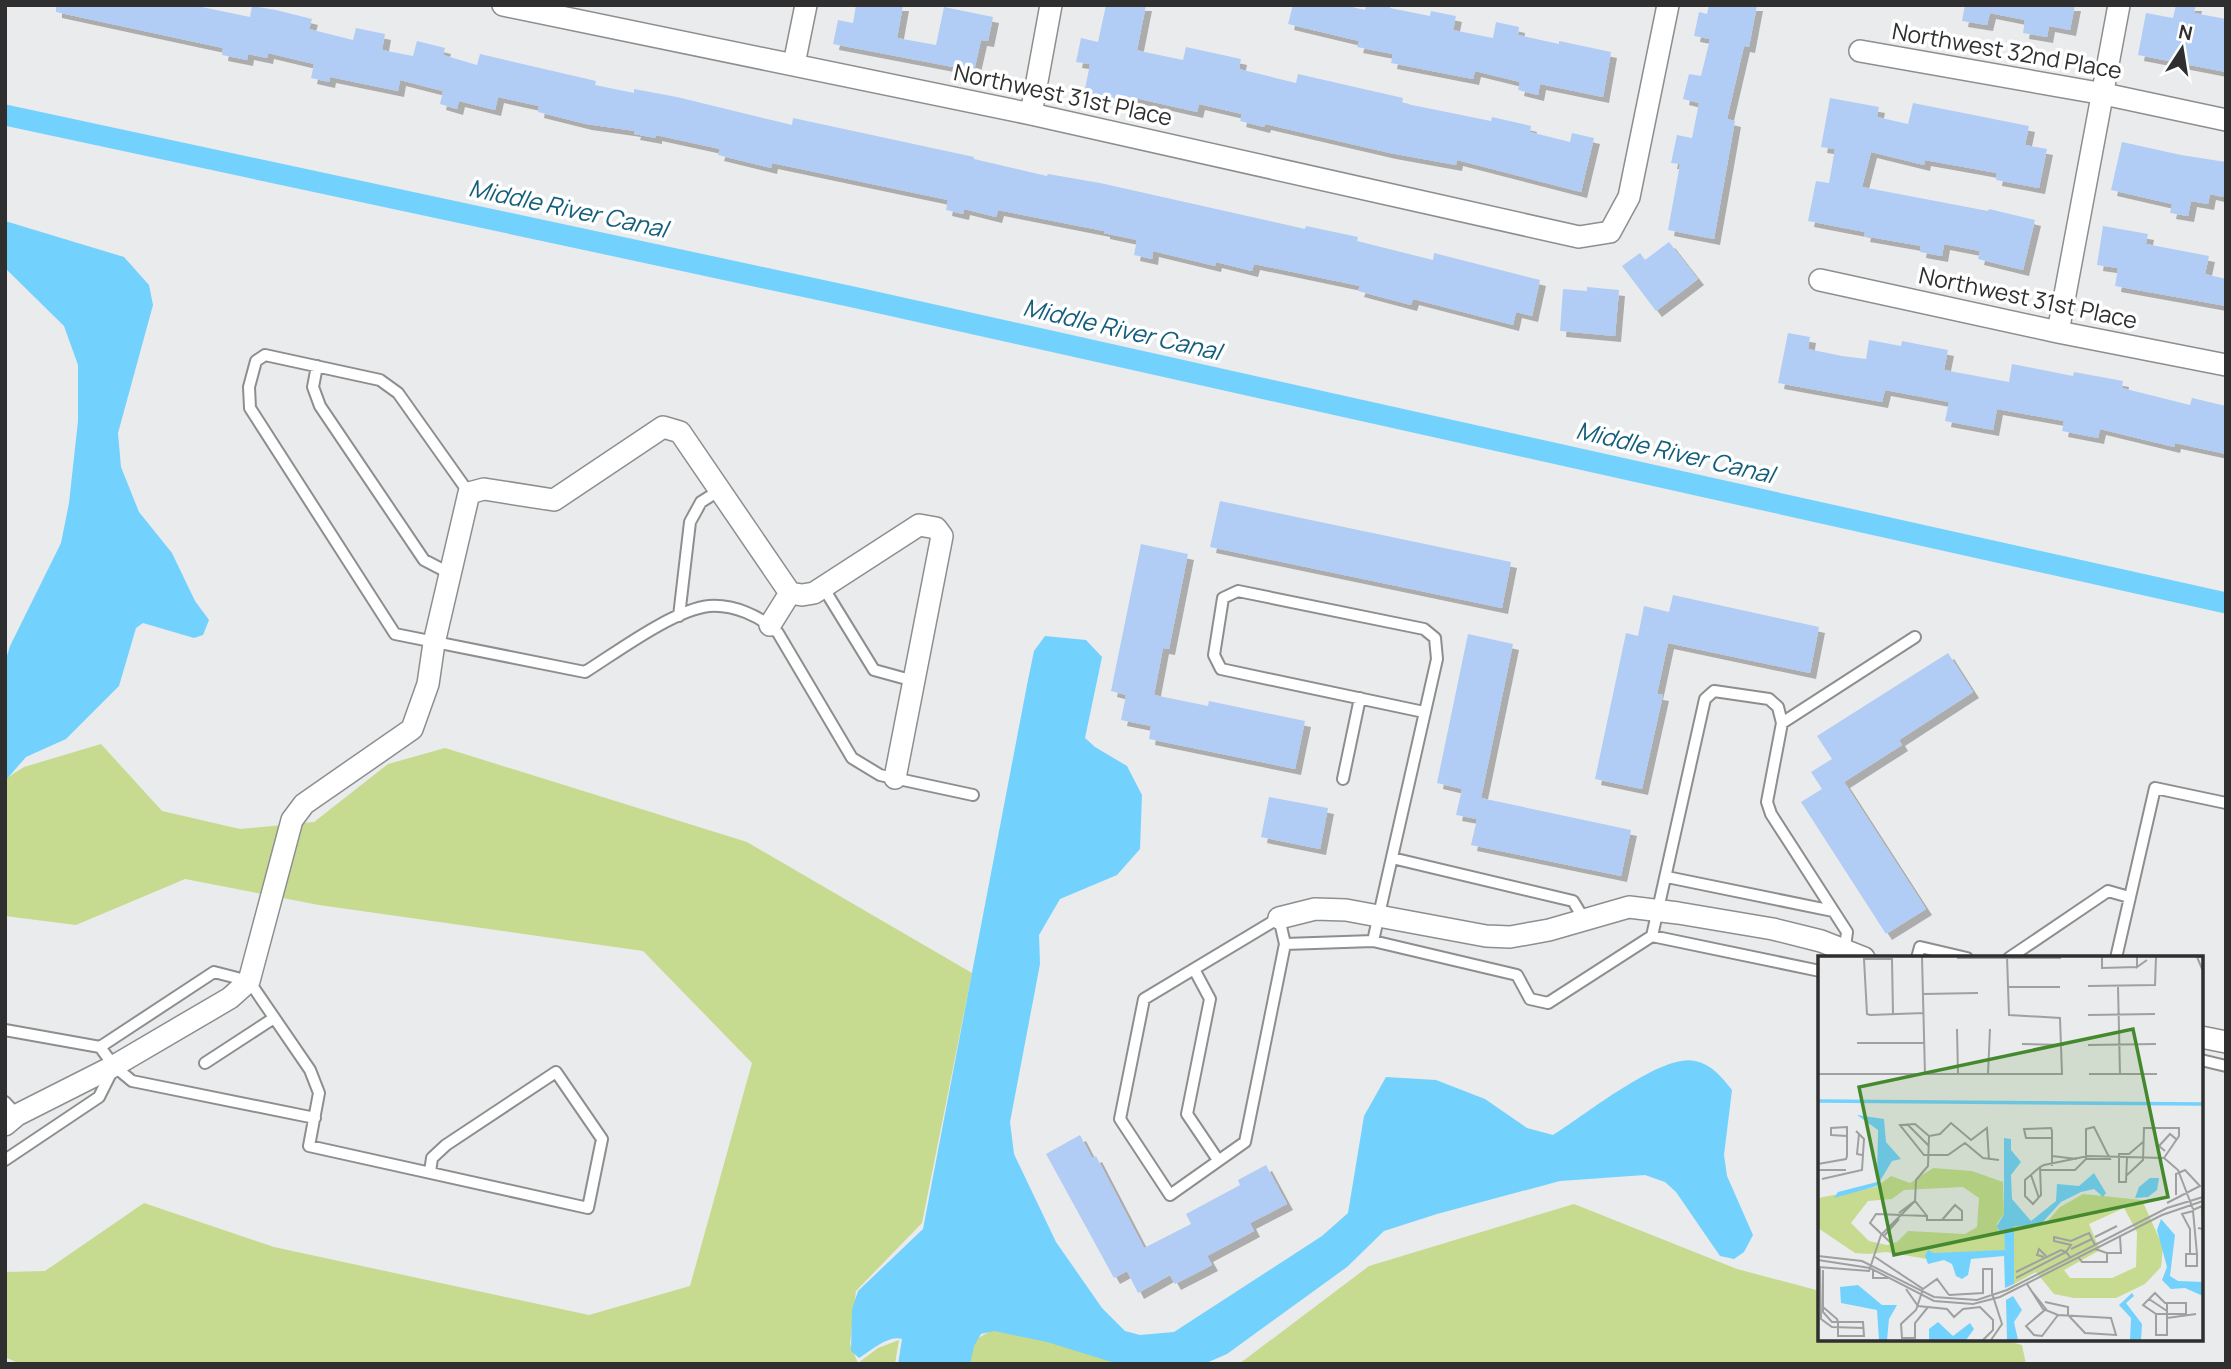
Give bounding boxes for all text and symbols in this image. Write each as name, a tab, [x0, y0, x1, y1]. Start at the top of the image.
street label: Northwest 32nd Place	[1890, 14, 2124, 86]
north arrow	[2147, 14, 2217, 84]
text: N	[2176, 18, 2195, 47]
street label: Northwest 31st Place	[951, 55, 1175, 133]
water label: Middle River Canal	[466, 170, 674, 245]
street label: Northwest 31st Place	[1916, 258, 2140, 336]
water label: Middle River Canal	[1020, 290, 1228, 368]
water label: Middle River Canal	[1573, 413, 1781, 491]
inset map	[1818, 956, 2203, 1341]

